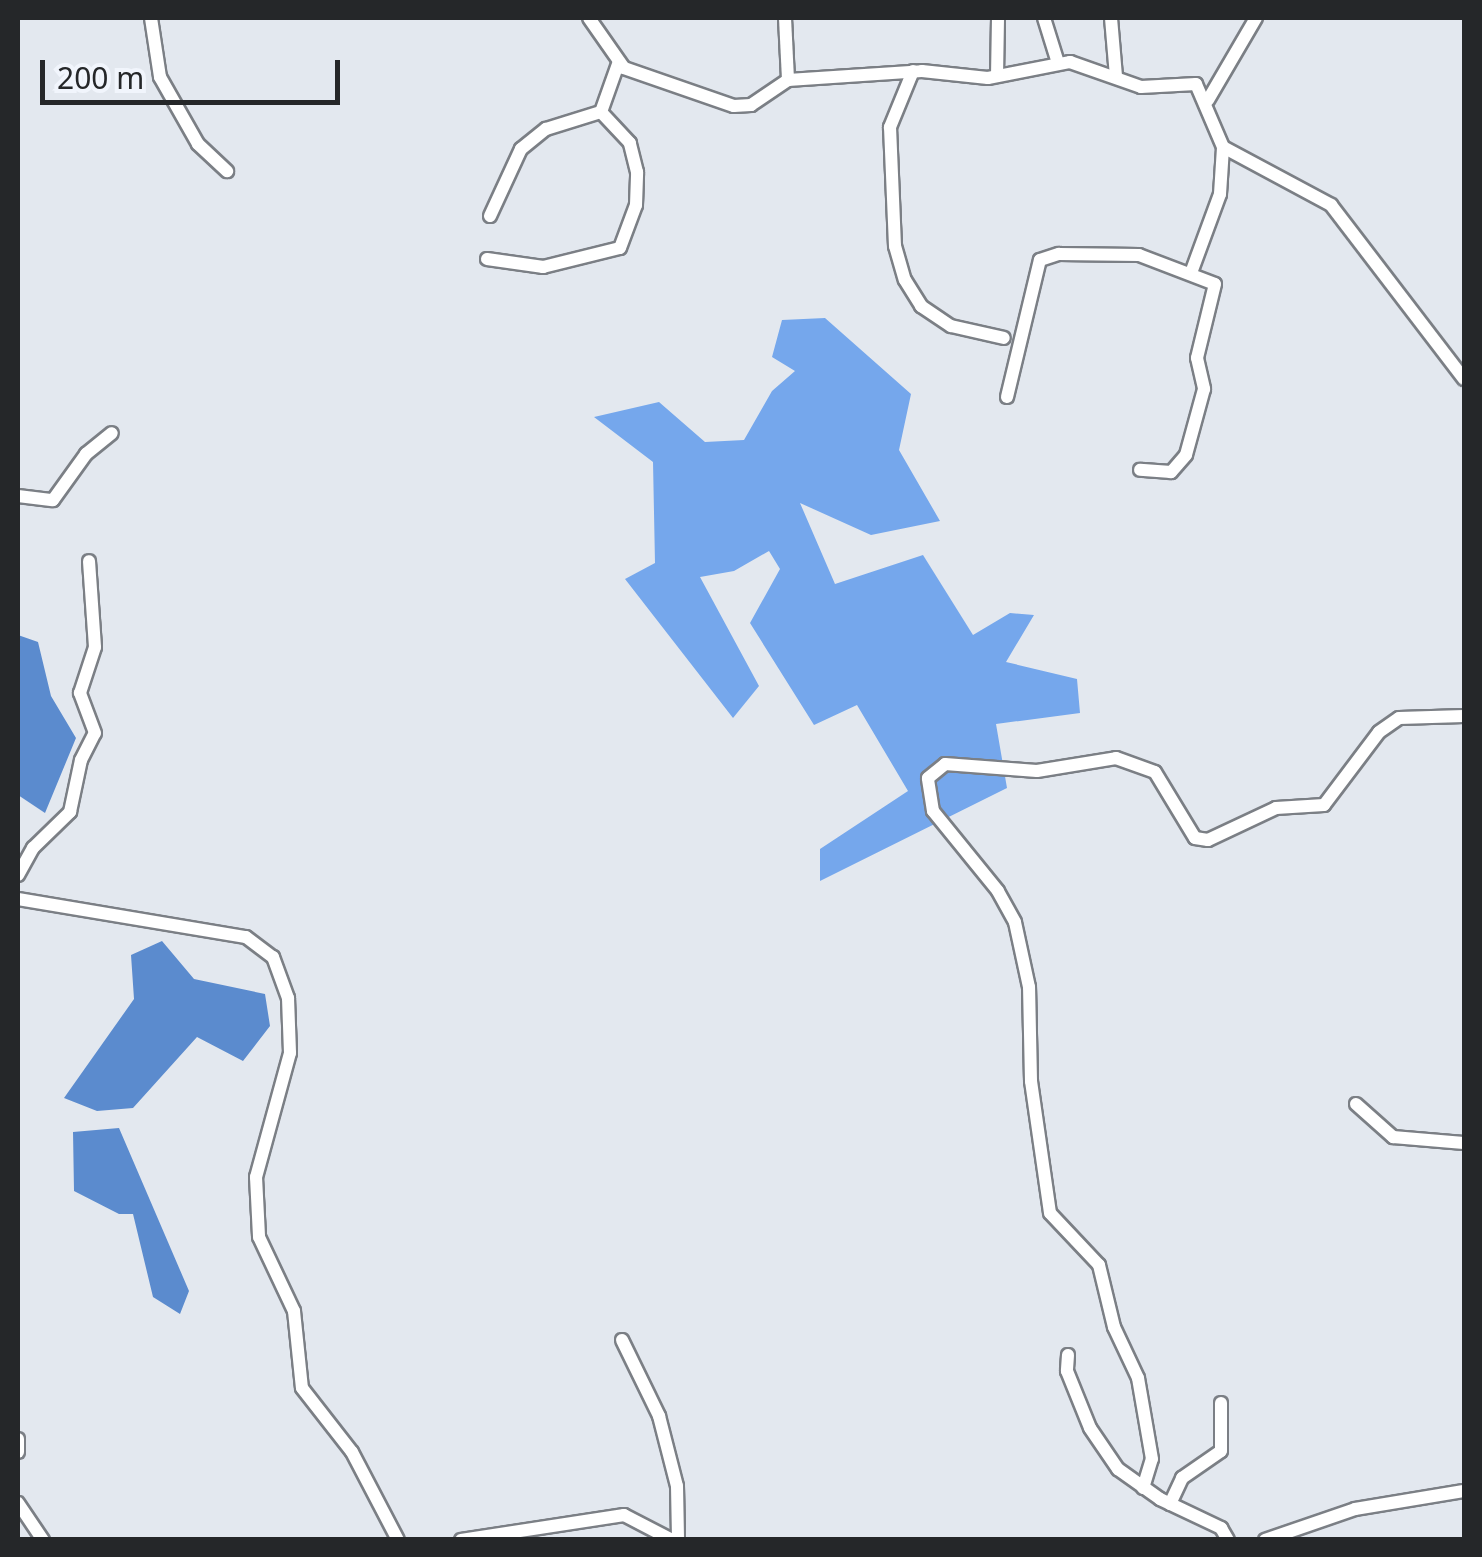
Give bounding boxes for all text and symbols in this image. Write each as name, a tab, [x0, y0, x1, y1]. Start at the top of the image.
scale bar	[45, 40, 345, 102]
text: 200 m	[57, 57, 144, 98]

